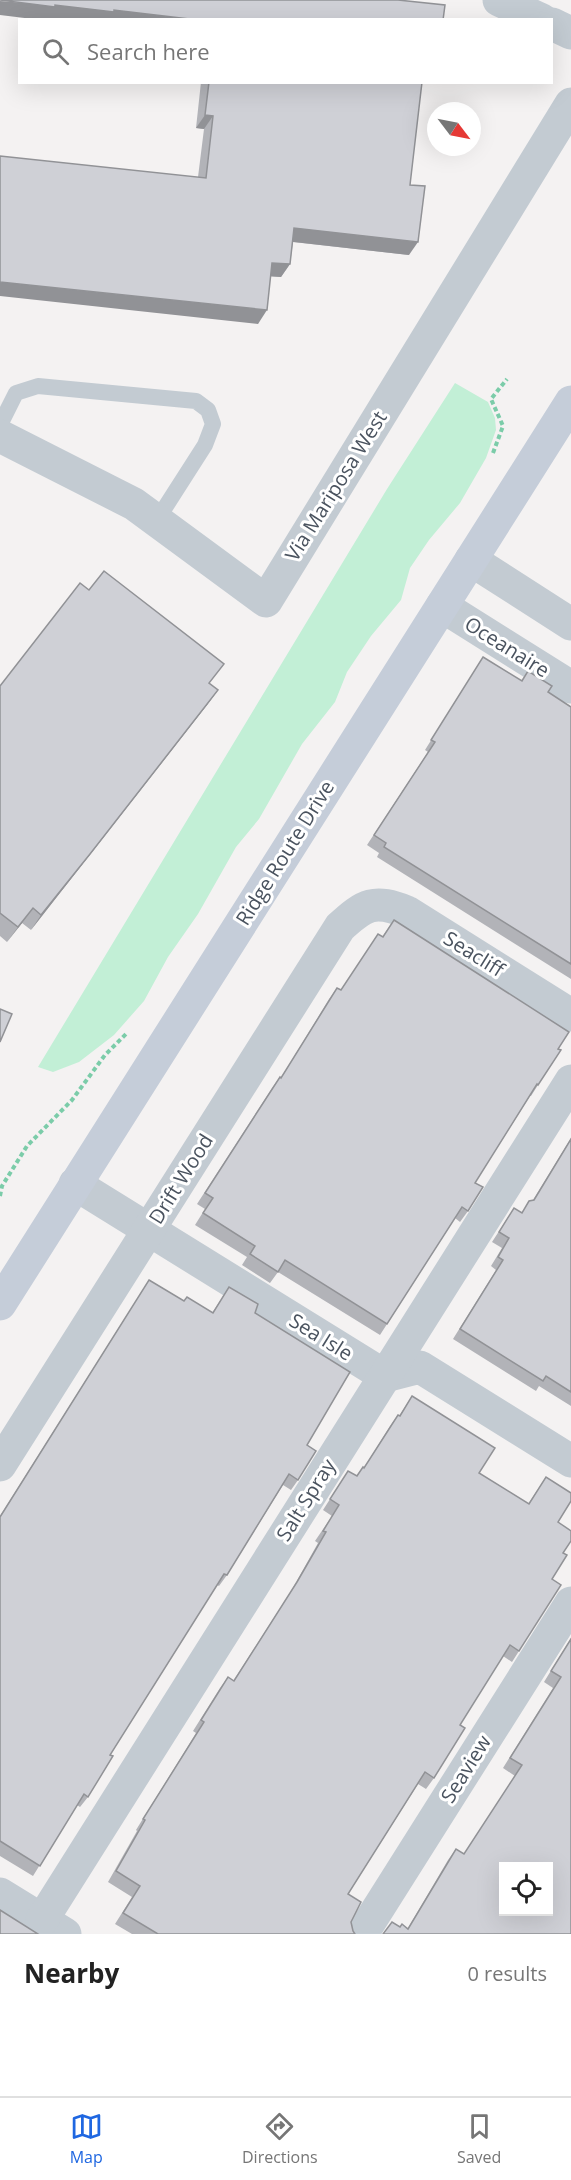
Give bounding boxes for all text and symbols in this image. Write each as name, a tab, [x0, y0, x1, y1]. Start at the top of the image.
search box	[18, 18, 553, 84]
icon: search	[39, 35, 72, 68]
text: Search here	[87, 36, 210, 66]
north arrow	[427, 102, 481, 156]
street label: Via Mariposa West	[279, 406, 393, 566]
street label: Oceanaire	[460, 610, 555, 683]
street label: Ridge Route Drive	[229, 775, 340, 930]
street label: Seacliff	[439, 925, 511, 983]
street label: Drift Wood	[142, 1129, 219, 1229]
street label: Sea Isle	[284, 1307, 358, 1367]
street label: Salt Spray	[270, 1453, 342, 1546]
street label: Seaview	[434, 1729, 497, 1808]
map controls	[499, 1862, 553, 1916]
button: locate	[499, 1862, 553, 1916]
text: Nearby	[24, 1955, 119, 1991]
text: 0 results	[467, 1960, 547, 1987]
tab: Map	[70, 2110, 103, 2168]
tab: Directions	[242, 2110, 318, 2168]
tab: Saved	[457, 2110, 501, 2168]

